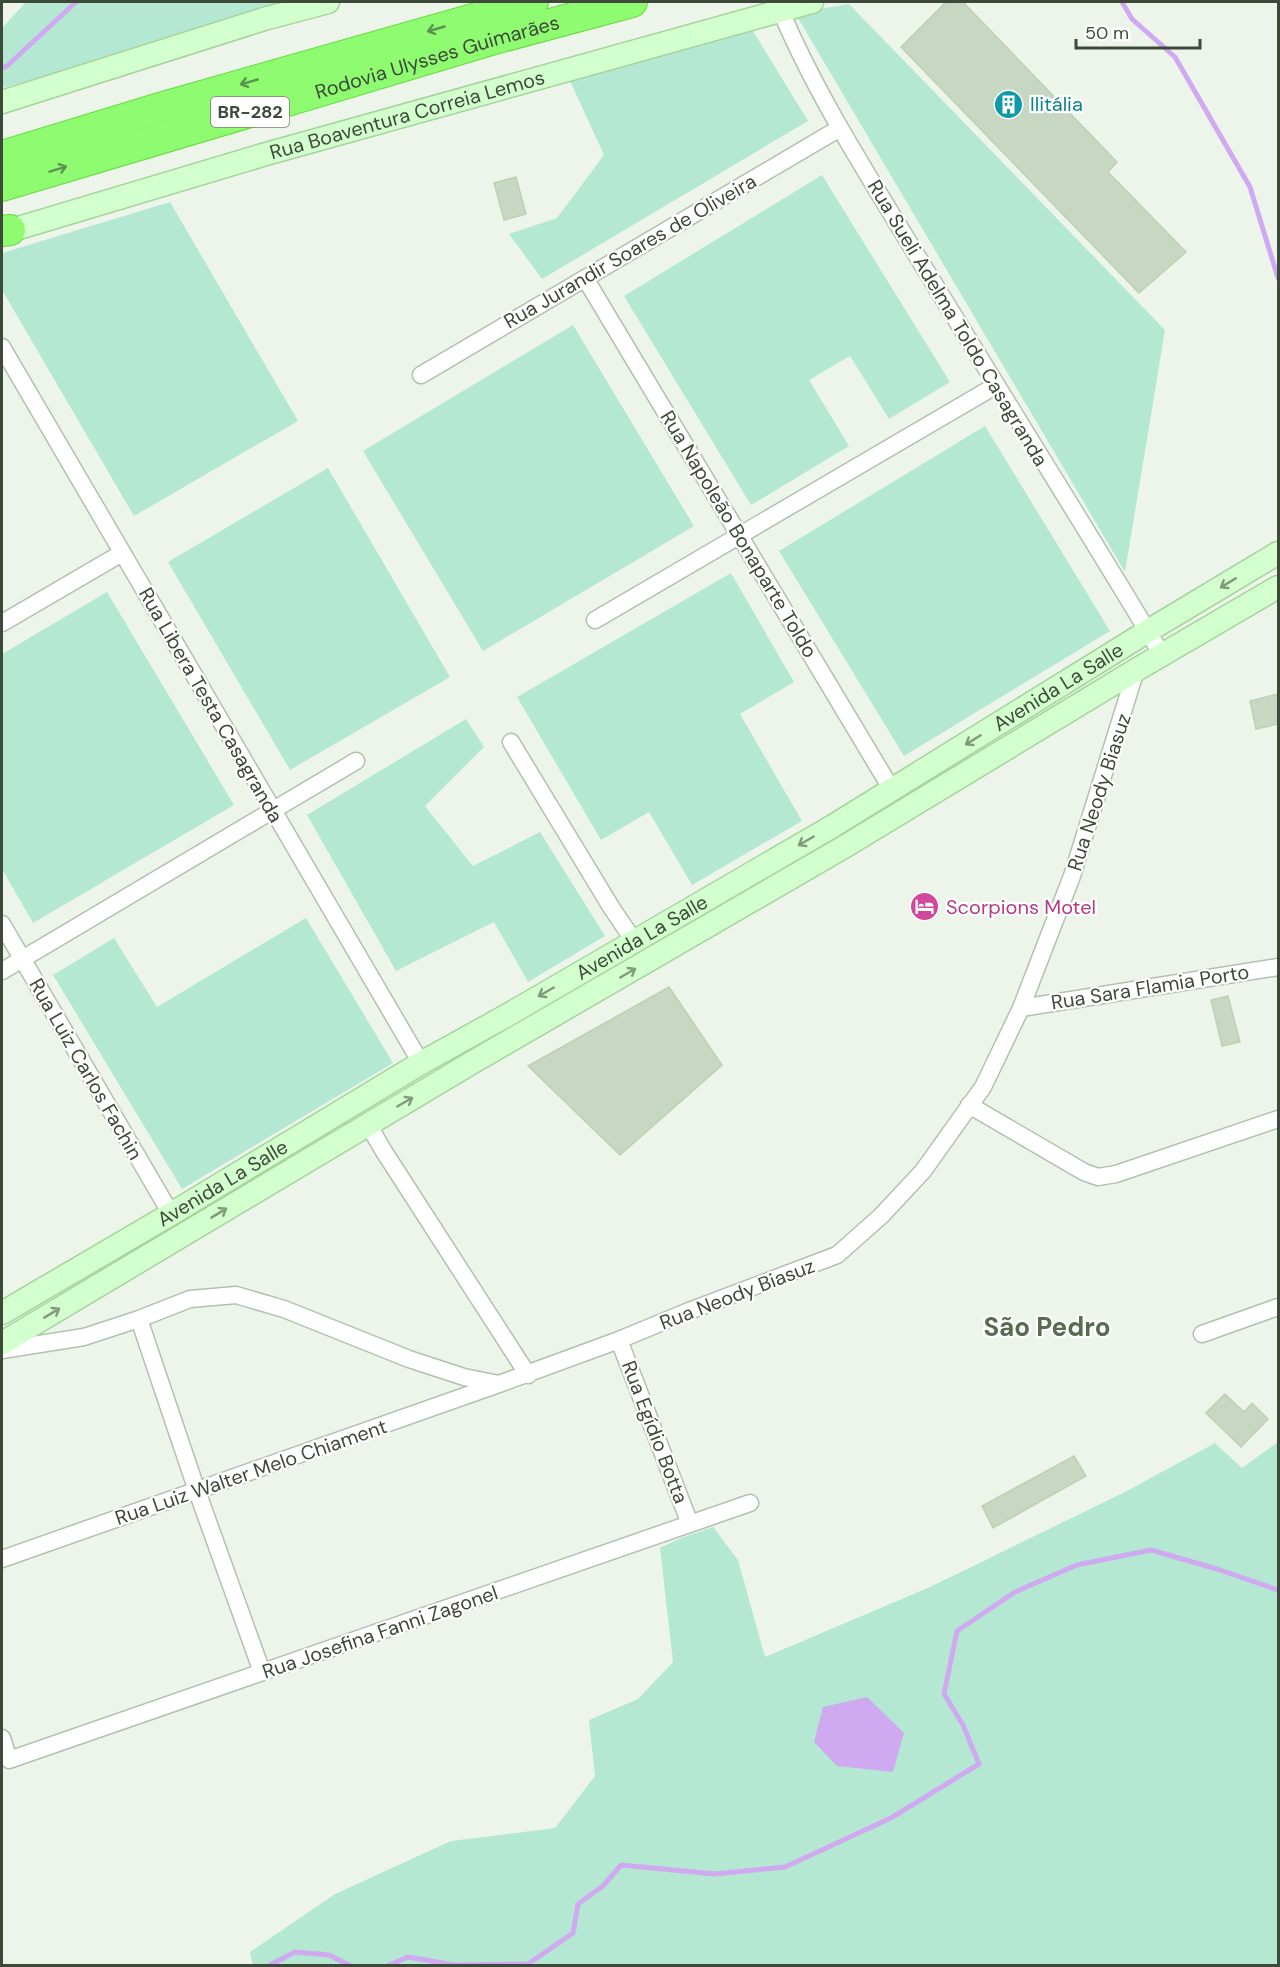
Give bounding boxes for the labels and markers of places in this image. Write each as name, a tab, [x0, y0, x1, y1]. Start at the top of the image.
building icon: Ilitália	[993, 88, 1025, 120]
place label: Ilitália	[1030, 91, 1083, 117]
hotel icon: Scorpions Motel	[909, 891, 941, 923]
place label: Scorpions Motel	[946, 894, 1096, 920]

